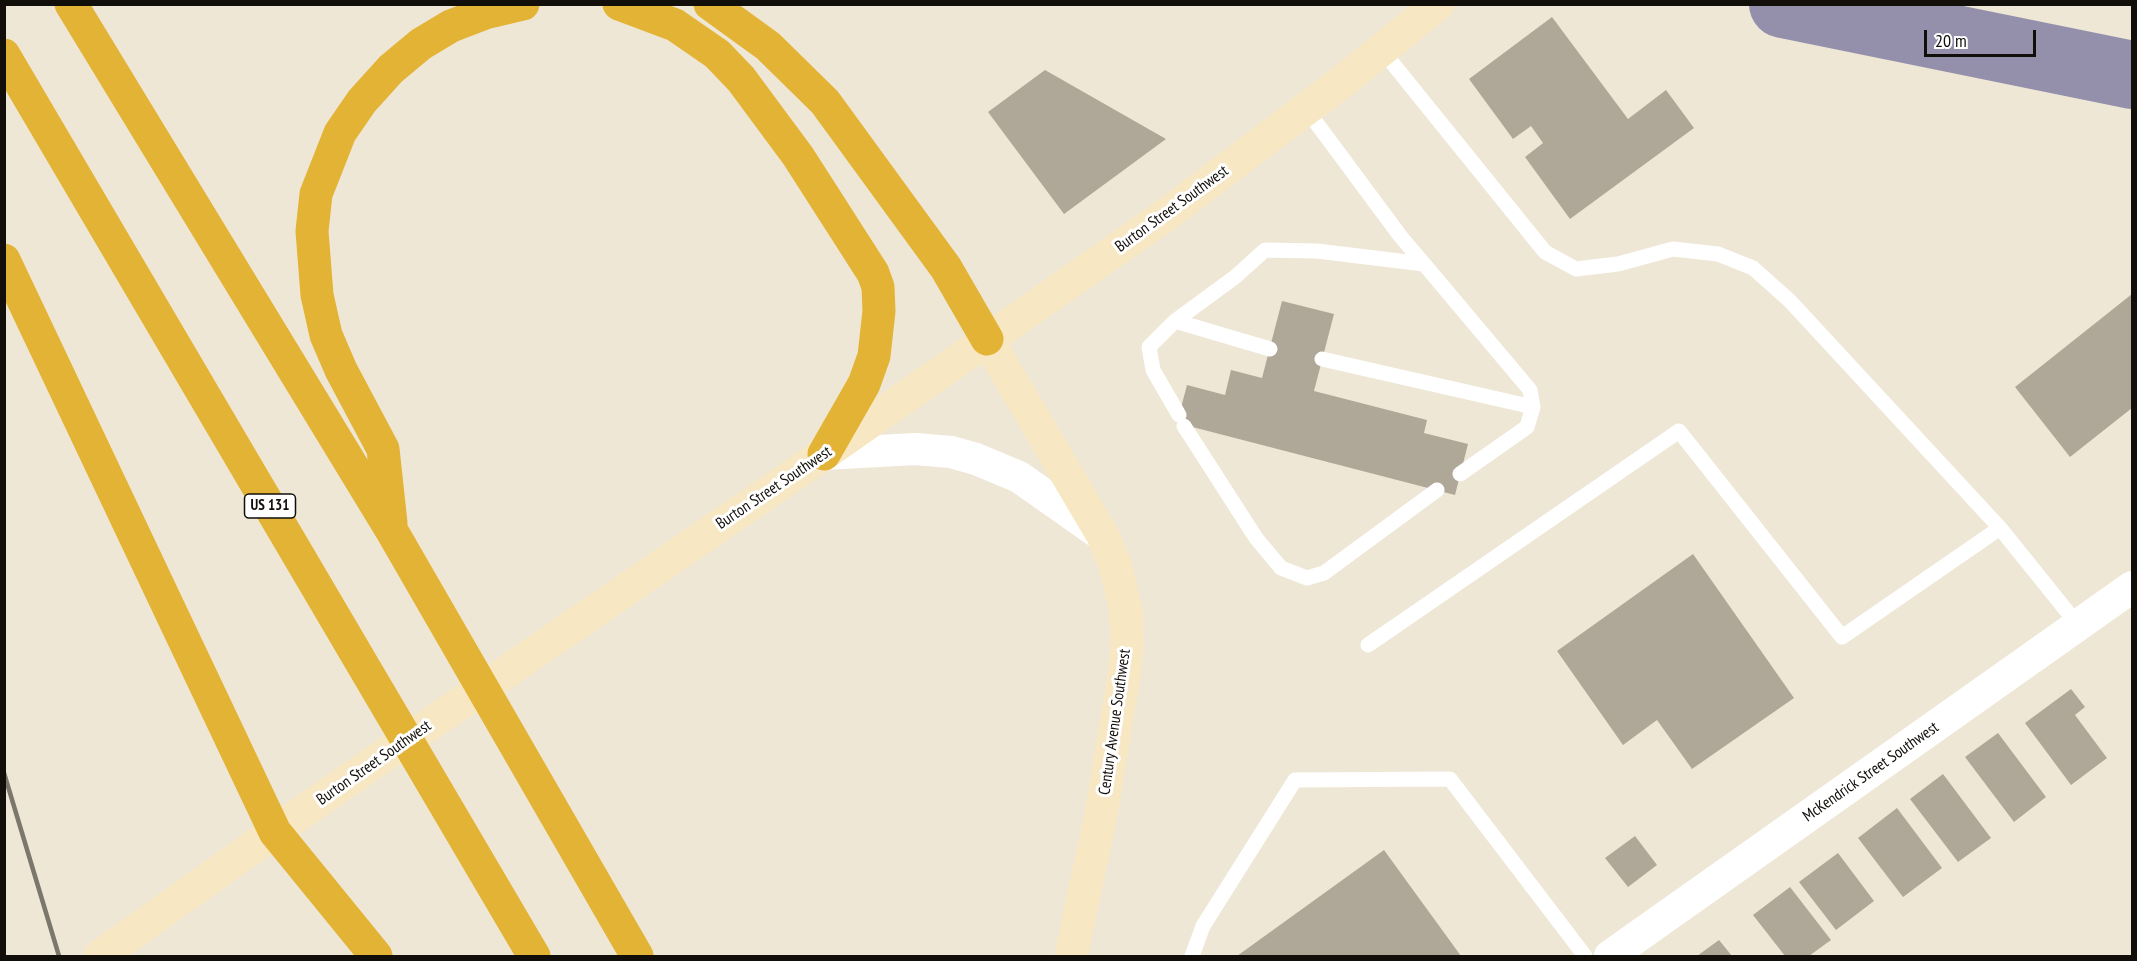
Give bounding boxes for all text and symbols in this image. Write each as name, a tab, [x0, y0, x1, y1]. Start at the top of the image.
scale bar	[1927, 18, 2040, 56]
text: 20 m	[1935, 29, 1967, 52]
street label: Burton Street Southwest	[1112, 161, 1232, 257]
street label: Burton Street Southwest	[713, 442, 835, 534]
road number: US 131	[244, 494, 296, 518]
street label: Century Avenue Southwest	[1095, 648, 1135, 796]
street label: Burton Street Southwest	[313, 716, 435, 810]
street label: McKendrick Street Southwest	[1799, 718, 1943, 826]

